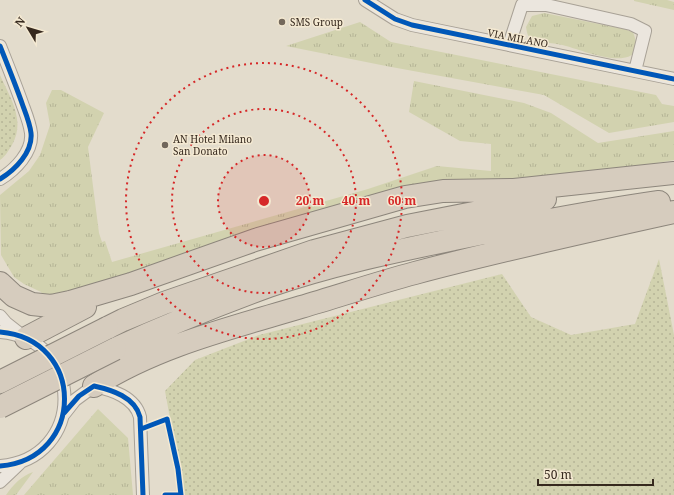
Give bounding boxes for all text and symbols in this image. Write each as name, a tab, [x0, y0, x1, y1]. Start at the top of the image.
north arrow	[8, 8, 48, 48]
text: N	[11, 13, 29, 30]
place label: SMS Group	[290, 15, 343, 29]
marker: SMS Group	[277, 17, 287, 27]
street label: VIA MILANO	[487, 25, 549, 51]
place label: AN Hotel Milano San Donato	[173, 132, 252, 158]
marker: AN Hotel Milano San Donato	[160, 140, 170, 150]
text: 20 m	[296, 192, 324, 209]
text: 40 m	[342, 192, 370, 209]
text: 60 m	[388, 192, 416, 209]
centre of rings	[257, 194, 271, 208]
scale bar	[538, 461, 653, 487]
text: 50 m	[544, 466, 572, 483]

